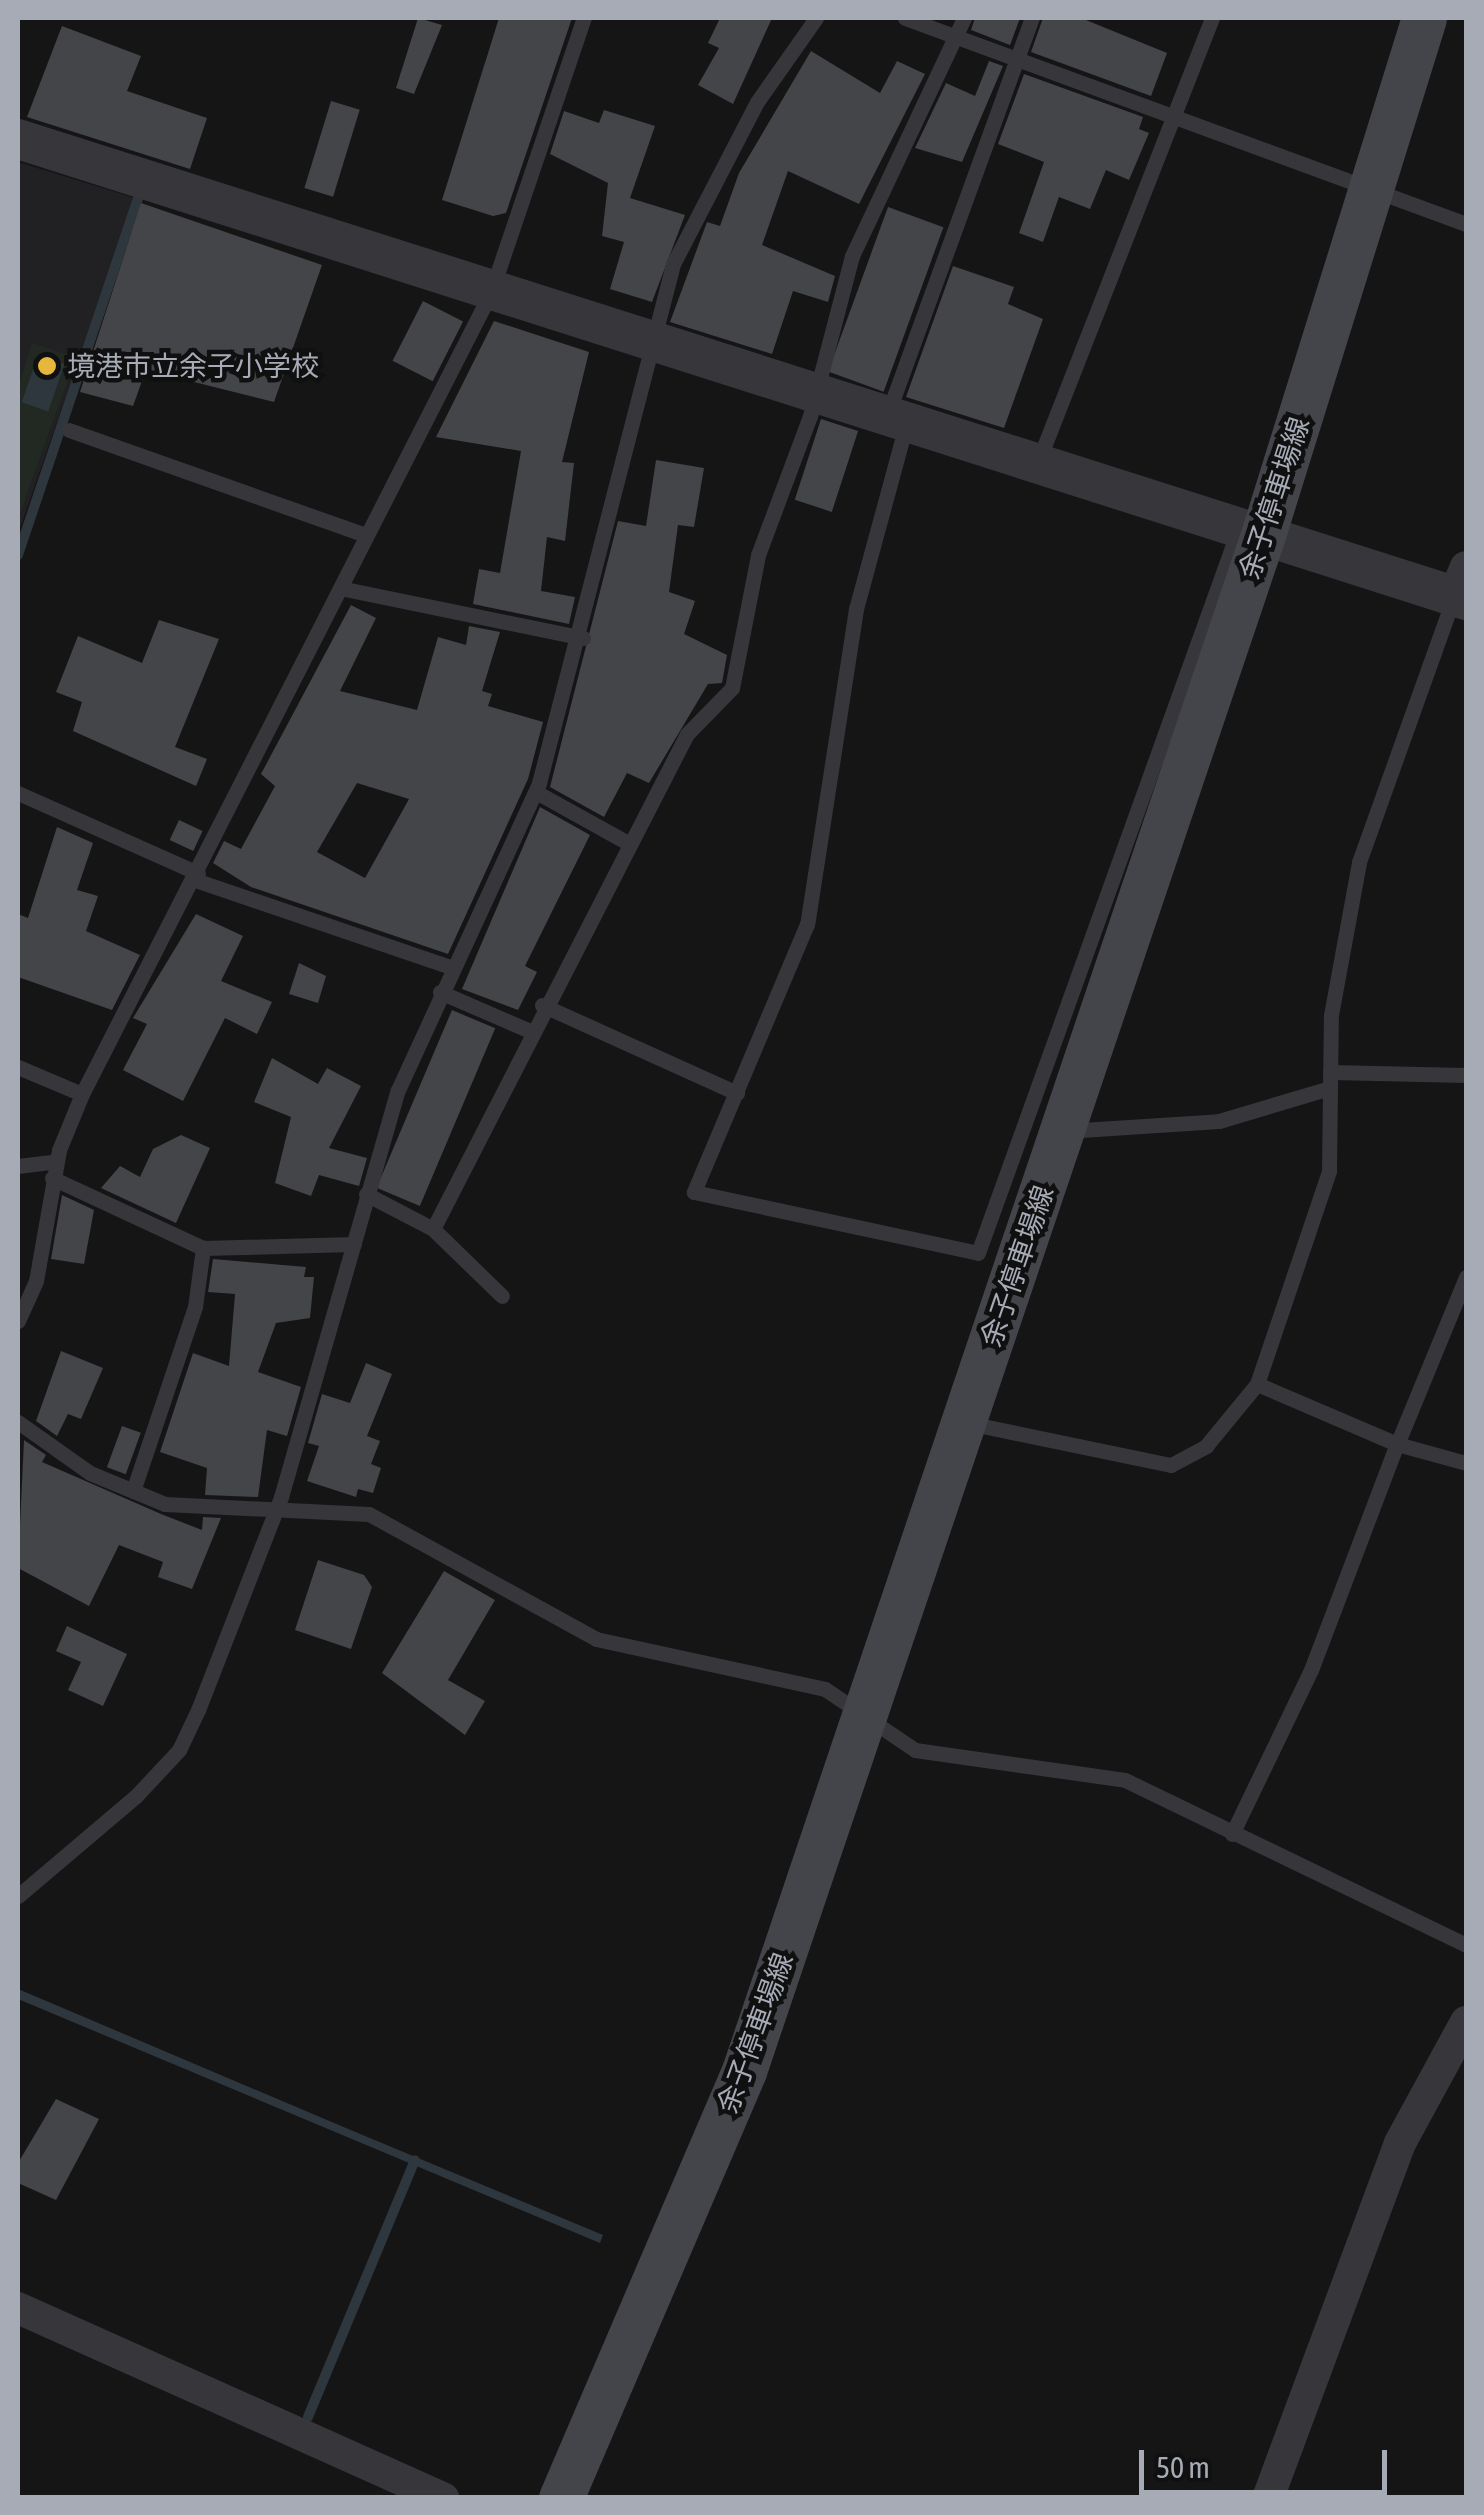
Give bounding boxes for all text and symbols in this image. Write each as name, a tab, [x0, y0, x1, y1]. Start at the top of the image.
place label: 境港市立余子小学校	[67, 349, 319, 383]
marker: 境港市立余子小学校	[36, 355, 58, 377]
street label: 余子停車場線	[1232, 413, 1316, 583]
street label: 余子停車場線	[974, 1181, 1060, 1351]
street label: 余子停車場線	[710, 1948, 800, 2118]
scale bar	[1144, 2430, 1392, 2492]
text: 50 m	[1156, 2450, 1210, 2484]

